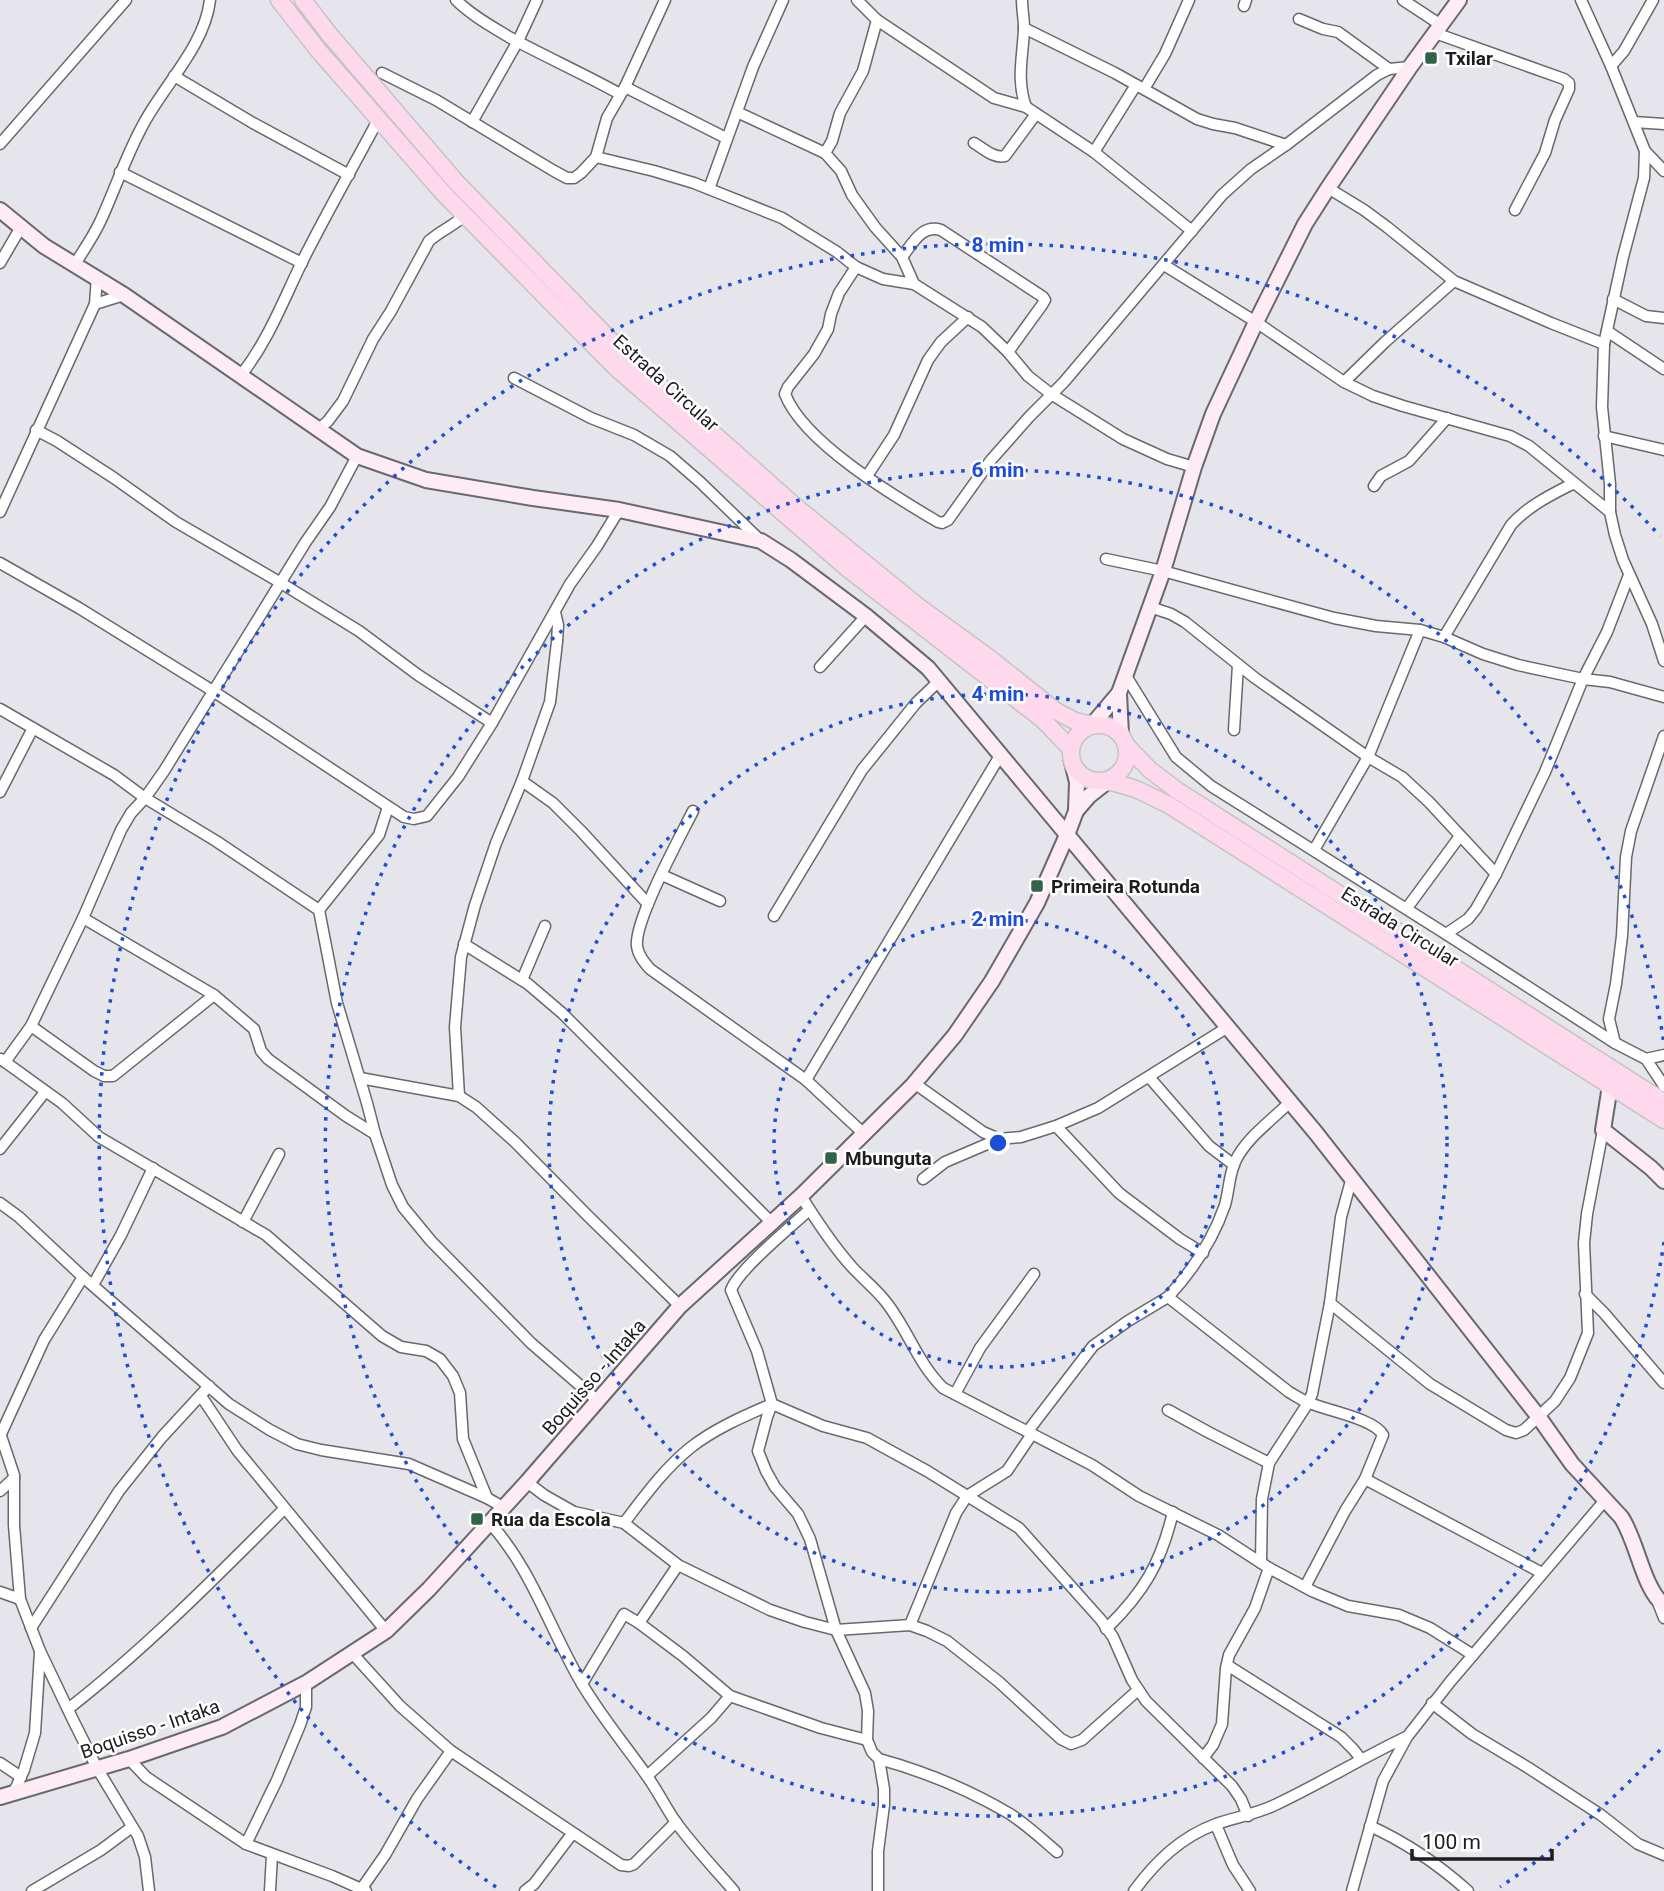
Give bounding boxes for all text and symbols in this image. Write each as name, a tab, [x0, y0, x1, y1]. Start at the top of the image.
place label: Txilar	[1445, 47, 1493, 70]
marker: Txilar	[1423, 50, 1439, 66]
text: 8 min	[972, 233, 1024, 257]
street label: Estrada Circular	[608, 330, 724, 437]
text: 6 min	[972, 458, 1024, 482]
text: 4 min	[972, 682, 1024, 706]
place label: Primeira Rotunda	[1051, 875, 1200, 898]
marker: Primeira Rotunda	[1029, 878, 1045, 894]
street label: Estrada Circular	[1337, 882, 1463, 973]
text: 2 min	[972, 907, 1024, 931]
centre of rings	[986, 1131, 1010, 1155]
place label: Mbunguta	[845, 1147, 932, 1170]
marker: Mbunguta	[823, 1150, 839, 1166]
street label: Boquisso - Intaka	[537, 1314, 651, 1440]
place label: Rua da Escola	[491, 1508, 611, 1531]
marker: Rua da Escola	[469, 1511, 485, 1527]
street label: Boquisso - Intaka	[77, 1694, 223, 1764]
scale bar	[1412, 1818, 1552, 1862]
text: 100 m	[1422, 1830, 1481, 1854]

